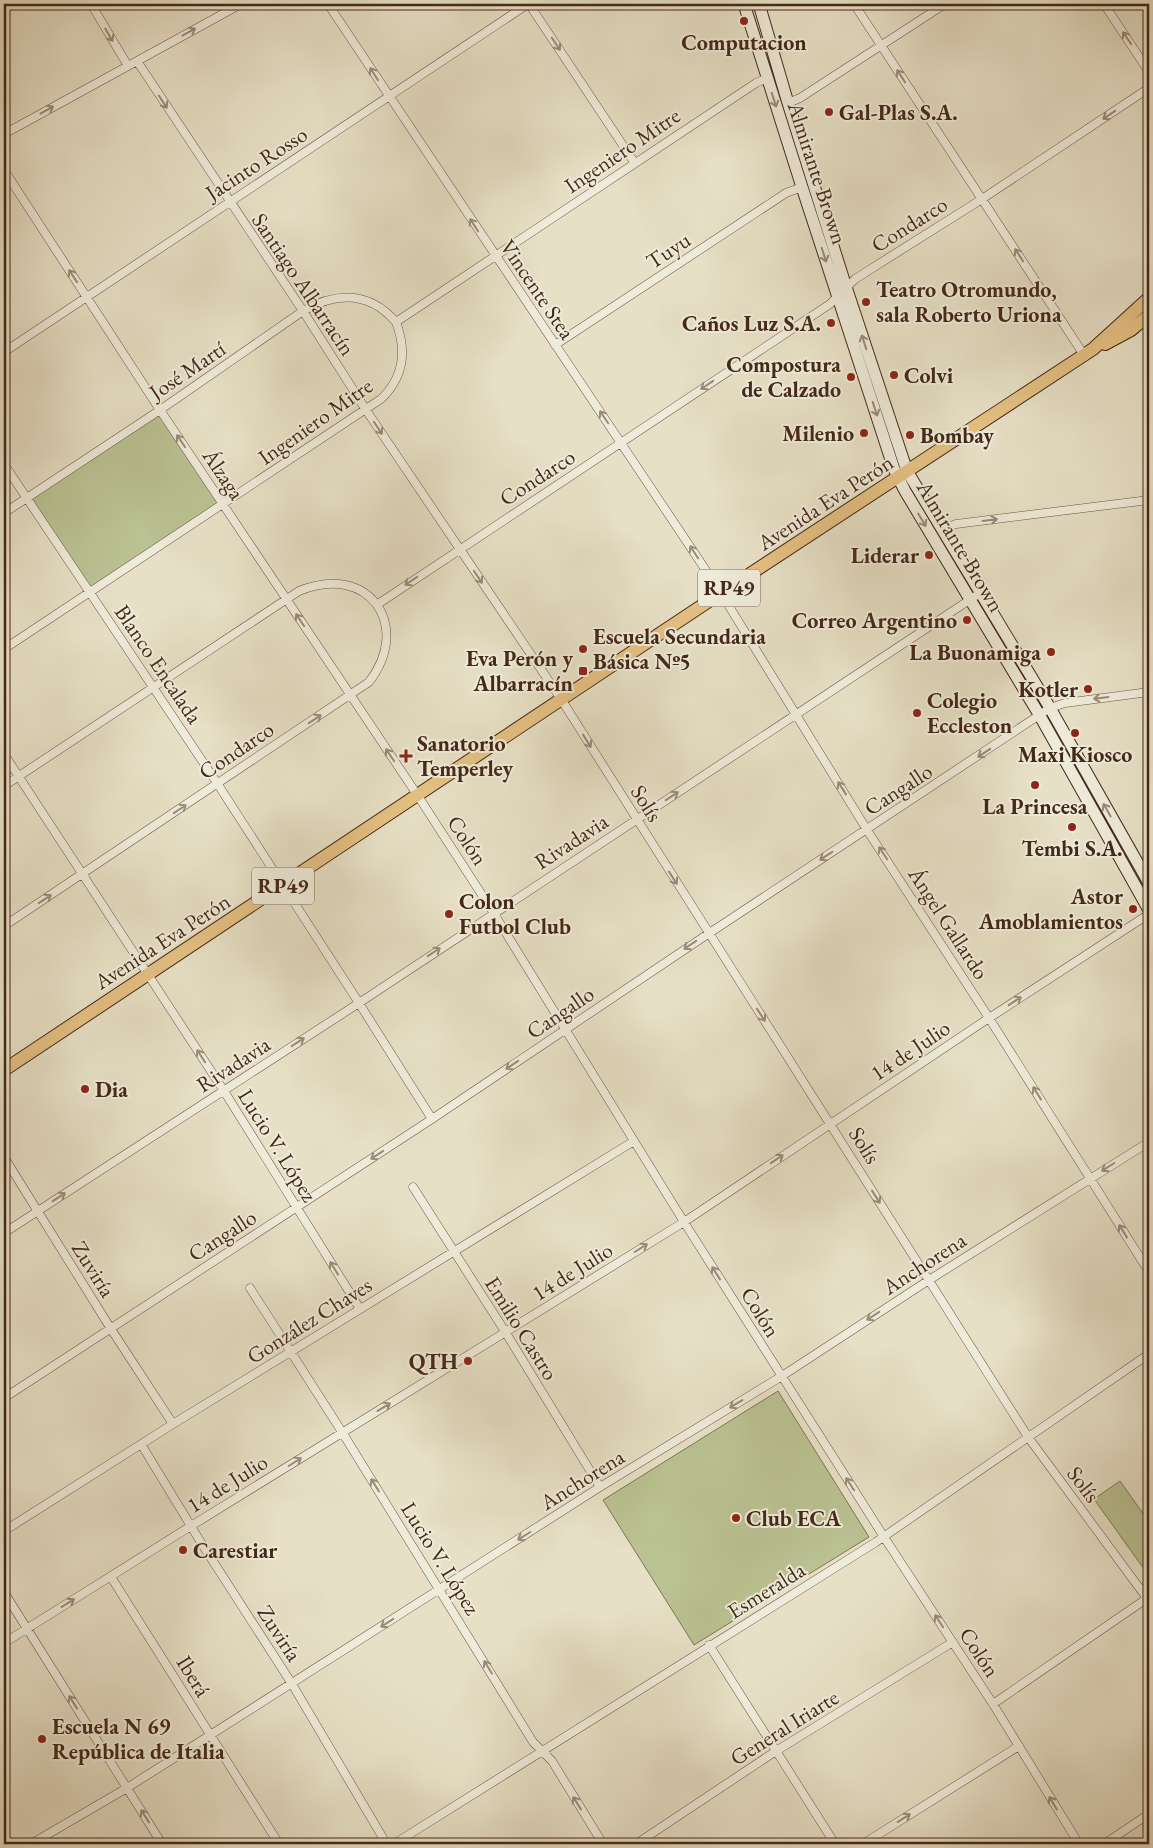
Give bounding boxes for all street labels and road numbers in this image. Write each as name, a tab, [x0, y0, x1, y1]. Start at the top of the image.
street label: Almirante Brown	[781, 97, 854, 248]
street label: Ingeniero Mitre	[559, 101, 686, 200]
street label: Jacinto Rosso	[198, 120, 313, 208]
street label: Condarco	[866, 190, 953, 259]
street label: Santiago Albarracín	[245, 207, 362, 362]
street label: Tuyu	[640, 225, 696, 276]
street label: Vincente Stea	[494, 234, 582, 345]
street label: José Martí	[142, 334, 232, 408]
street label: Ingeniero Mitre	[252, 371, 379, 472]
street label: Álzaga	[195, 442, 251, 506]
street label: Condarco	[494, 442, 581, 513]
street label: Avenida Eva Perón	[751, 447, 899, 558]
street label: Almirante Brown	[909, 474, 1011, 618]
road number: RP49	[698, 570, 760, 606]
street label: Blanco Encalada	[108, 599, 209, 730]
street label: Condarco	[193, 715, 280, 786]
street label: Cangallo	[859, 757, 938, 822]
street label: Solís	[624, 779, 669, 827]
street label: Rivadavia	[529, 807, 614, 876]
street label: Colón	[441, 810, 495, 871]
street label: Ángel Gallardo	[901, 861, 996, 985]
road number: RP49	[252, 868, 314, 904]
street label: Avenida Eva Perón	[88, 886, 236, 997]
street label: Cangallo	[521, 979, 600, 1046]
street label: 14 de Julio	[865, 1013, 956, 1088]
street label: Rivadavia	[191, 1030, 276, 1099]
street label: Lucio V. López	[231, 1083, 324, 1208]
street label: Solís	[842, 1121, 887, 1169]
street label: Cangallo	[183, 1203, 262, 1268]
street label: Anchorena	[876, 1225, 972, 1302]
street label: 14 de Julio	[526, 1235, 618, 1308]
street label: Zuviría	[65, 1236, 122, 1303]
street label: González Chaves	[241, 1270, 377, 1370]
street label: Emilio Castro	[478, 1271, 565, 1386]
street label: Colón	[734, 1282, 787, 1343]
street label: Anchorena	[534, 1442, 630, 1517]
street label: 14 de Julio	[181, 1447, 273, 1520]
street label: Solís	[1060, 1460, 1107, 1508]
street label: Lucio V. López	[394, 1496, 487, 1621]
street label: Esmeralda	[722, 1555, 811, 1626]
street label: Zuviría	[251, 1600, 309, 1667]
street label: Colón	[953, 1622, 1007, 1683]
street label: Iberá	[170, 1650, 218, 1703]
street label: General Iriarte	[725, 1682, 844, 1772]

